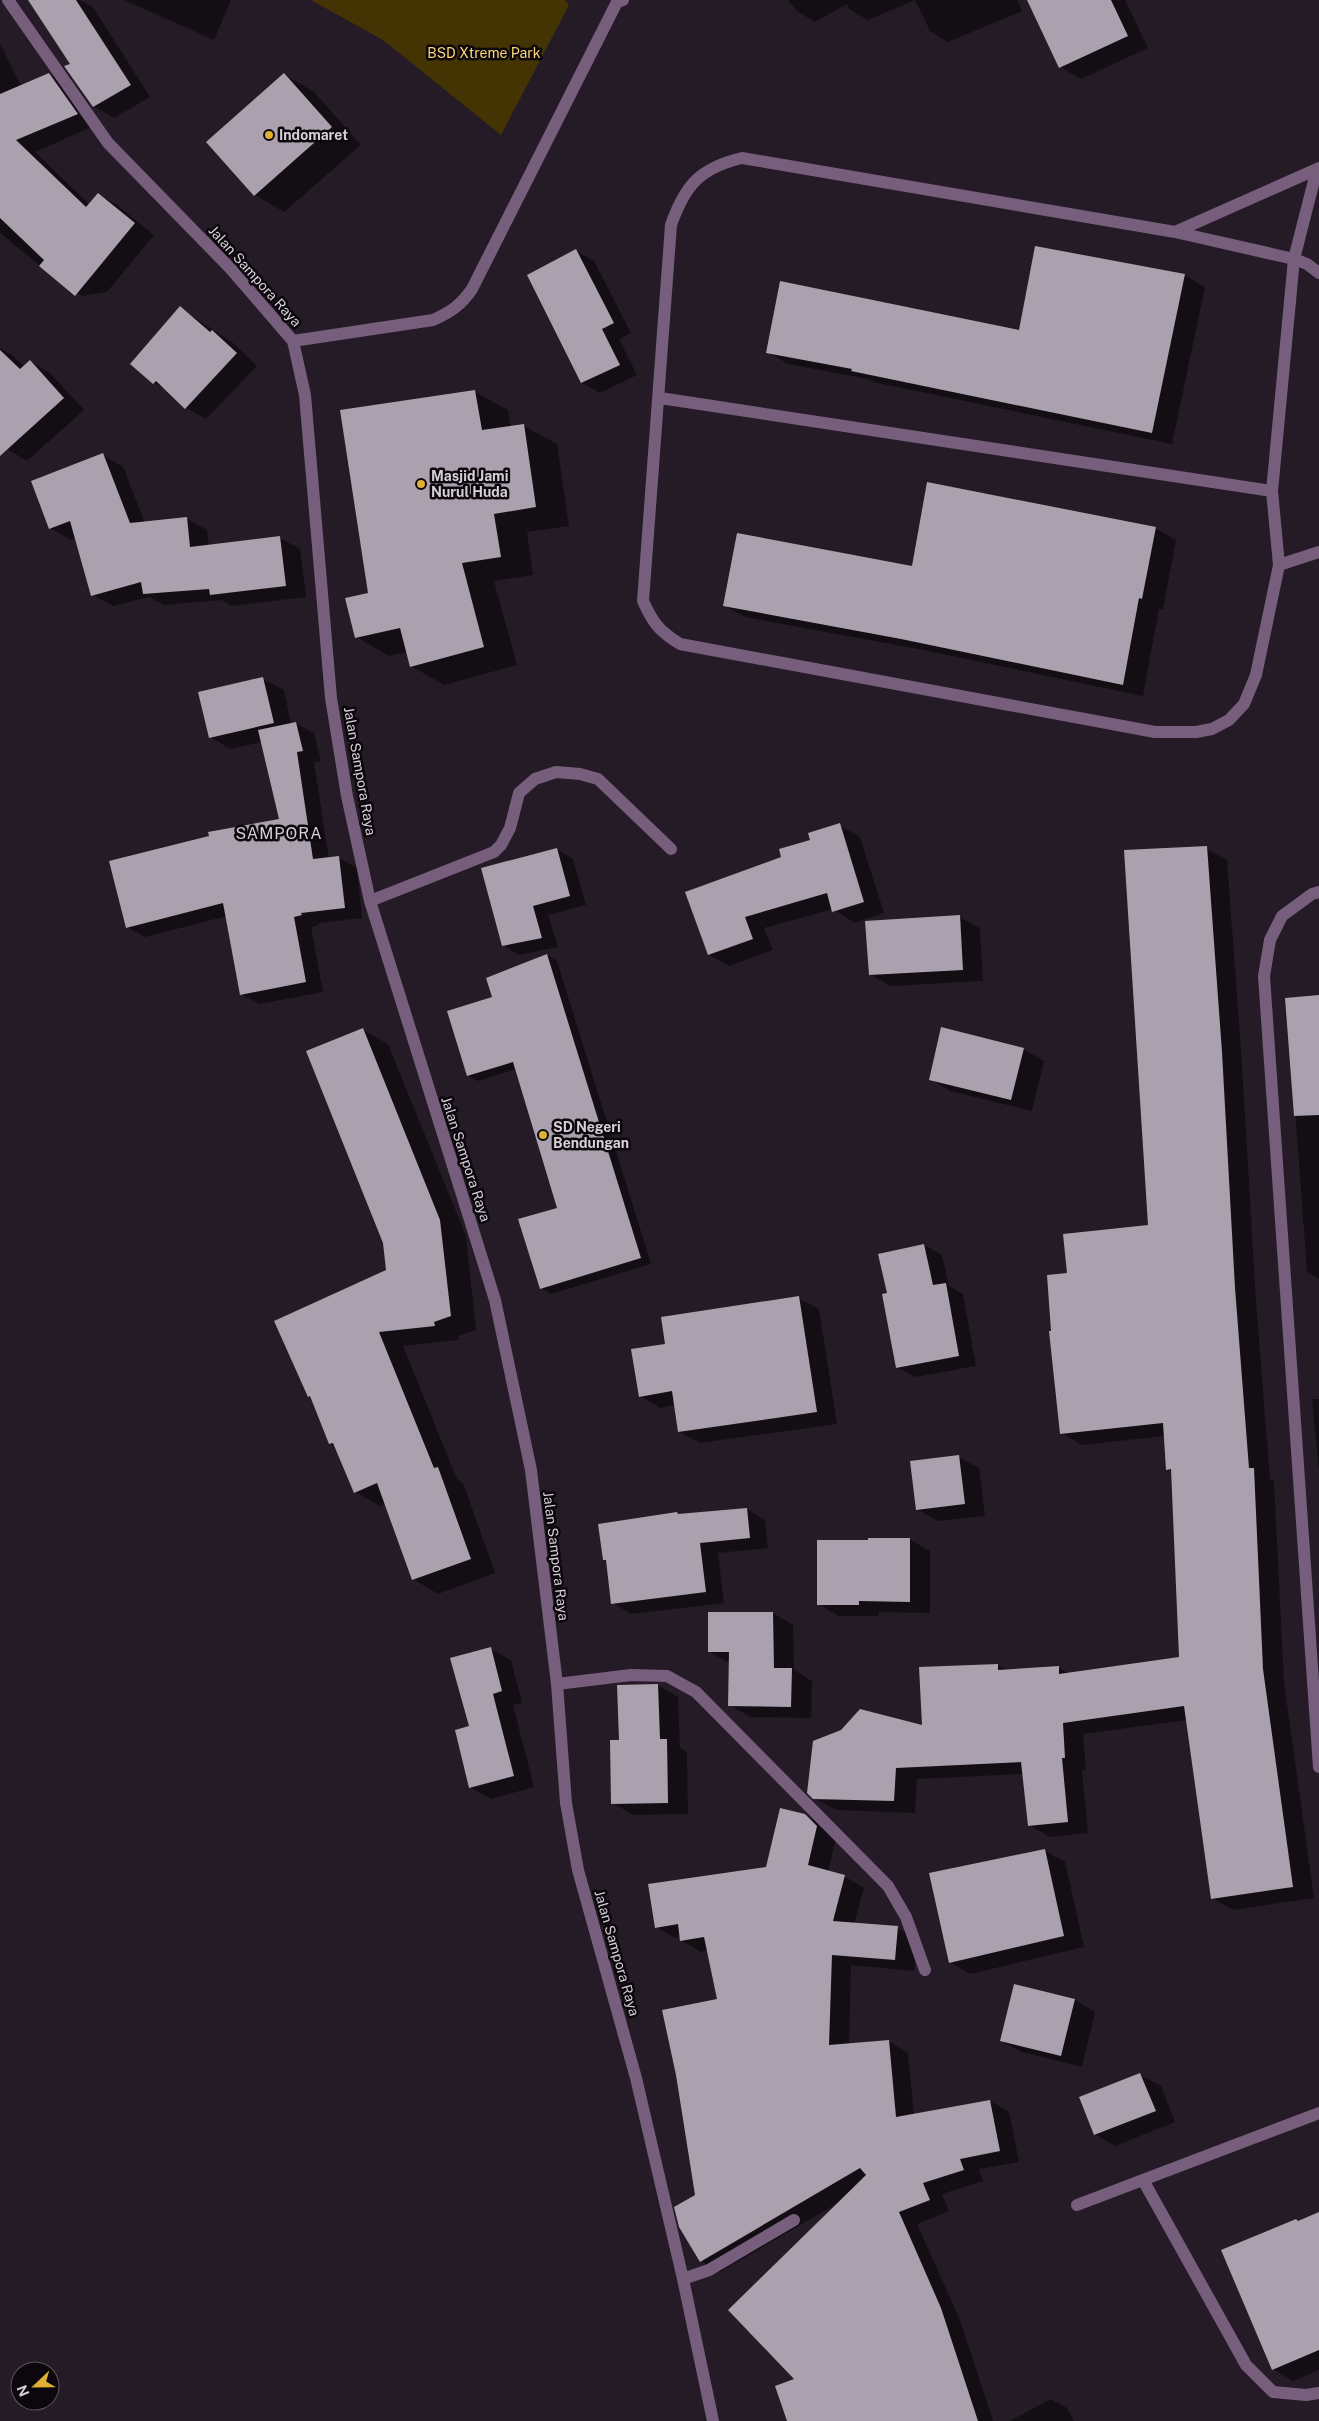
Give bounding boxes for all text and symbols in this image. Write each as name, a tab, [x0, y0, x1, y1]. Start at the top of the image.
park label: BSD Xtreme Park	[427, 45, 541, 61]
place label: Indomaret	[279, 127, 348, 143]
marker: Indomaret	[263, 129, 275, 141]
street label: Jalan Sampora Raya	[205, 222, 305, 330]
place label: Masjid Jami Nurul Huda	[431, 468, 508, 500]
marker: Masjid Jami Nurul Huda	[415, 478, 427, 490]
street label: Jalan Sampora Raya	[341, 705, 379, 837]
district label: SAMPORA	[235, 824, 323, 843]
street label: Jalan Sampora Raya	[438, 1095, 494, 1223]
place label: SD Negeri Bendungan	[553, 1119, 629, 1151]
marker: SD Negeri Bendungan	[537, 1129, 549, 1141]
street label: Jalan Sampora Raya	[540, 1490, 572, 1622]
street label: Jalan Sampora Raya	[591, 1888, 643, 2018]
north arrow	[10, 2361, 60, 2411]
text: N	[13, 2383, 32, 2399]

